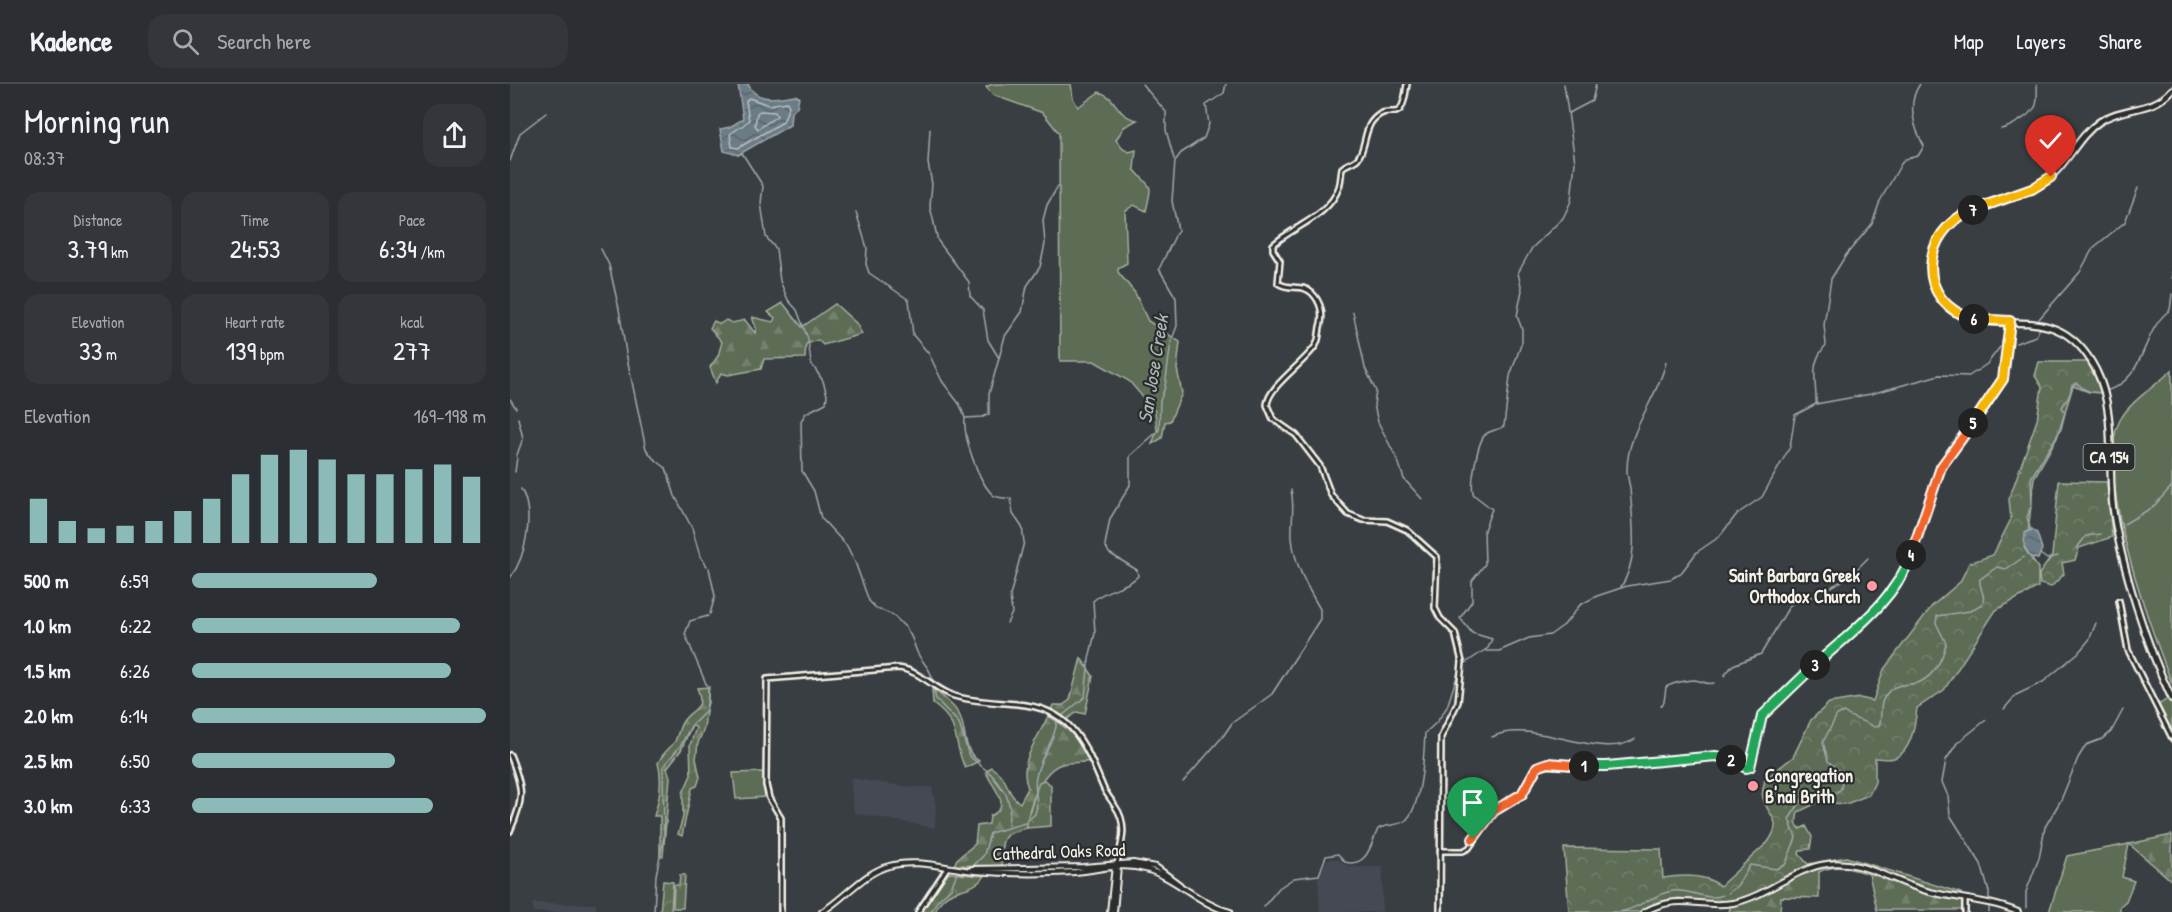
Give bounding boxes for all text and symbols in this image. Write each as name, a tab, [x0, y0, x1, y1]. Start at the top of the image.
search box	[148, 14, 568, 68]
text: Kadence	[30, 22, 112, 60]
icon: search	[169, 25, 202, 58]
text: Search here	[217, 26, 311, 56]
text: Map	[1954, 27, 1983, 56]
text: Layers	[2016, 27, 2066, 56]
text: Share	[2099, 27, 2142, 56]
text: Morning run	[24, 99, 170, 143]
button: share	[423, 104, 486, 167]
pin	[2025, 115, 2076, 177]
icon: check	[2034, 124, 2067, 157]
text: 08:37	[24, 144, 65, 171]
pin: 7	[1958, 195, 1988, 225]
text: 7	[1969, 199, 1977, 221]
text: Distance	[74, 209, 122, 231]
text: Time	[241, 209, 269, 231]
text: Pace	[399, 209, 425, 231]
text: 3.79	[68, 231, 107, 266]
text: 24:53	[230, 231, 280, 266]
text: 6:34	[379, 231, 417, 266]
text: km	[107, 241, 128, 263]
text: /km	[417, 241, 445, 263]
pin: 6	[1959, 304, 1989, 334]
text: 6	[1971, 308, 1977, 330]
text: Elevation	[71, 311, 125, 333]
text: Heart rate	[225, 311, 285, 333]
text: kcal	[400, 311, 424, 333]
water label: San Jose Creek	[1131, 311, 1175, 425]
text: 33	[79, 333, 102, 368]
text: 139	[226, 333, 256, 368]
text: 277	[393, 333, 431, 368]
text: m	[102, 343, 117, 365]
text: bpm	[256, 343, 284, 365]
text: Elevation	[24, 402, 90, 429]
text: 169–198 m	[414, 402, 486, 429]
pin: 5	[1958, 408, 1988, 438]
text: 5	[1970, 412, 1976, 434]
road number: CA 154	[2084, 444, 2134, 470]
pin: 4	[1896, 540, 1926, 570]
text: 4	[1908, 544, 1914, 566]
place label: Saint Barbara Greek Orthodox Church	[1729, 563, 1861, 609]
text: 500 m	[24, 567, 69, 594]
text: 6:59	[120, 567, 148, 594]
marker: Saint Barbara Greek Orthodox Church	[1865, 579, 1879, 593]
text: 1.0 km	[24, 612, 71, 639]
text: 6:22	[120, 612, 151, 639]
pin: 3	[1800, 650, 1830, 680]
text: 3	[1811, 654, 1819, 676]
text: 1.5 km	[24, 657, 71, 684]
text: 6:26	[120, 657, 150, 684]
text: 2.0 km	[24, 702, 73, 729]
text: 6:14	[120, 702, 147, 729]
pin: 2	[1716, 745, 1746, 775]
text: 2.5 km	[24, 747, 73, 774]
text: 6:50	[120, 747, 150, 774]
text: 2	[1727, 749, 1735, 771]
pin: 1	[1569, 751, 1599, 781]
text: 1	[1581, 755, 1587, 777]
place label: Congregation B'nai Brith	[1765, 763, 1853, 809]
pin	[1447, 777, 1498, 839]
marker: Congregation B'nai Brith	[1746, 779, 1760, 793]
icon: arrive	[1456, 786, 1489, 819]
text: 3.0 km	[24, 792, 73, 819]
text: 6:33	[120, 792, 151, 819]
street label: Cathedral Oaks Road	[992, 837, 1126, 866]

